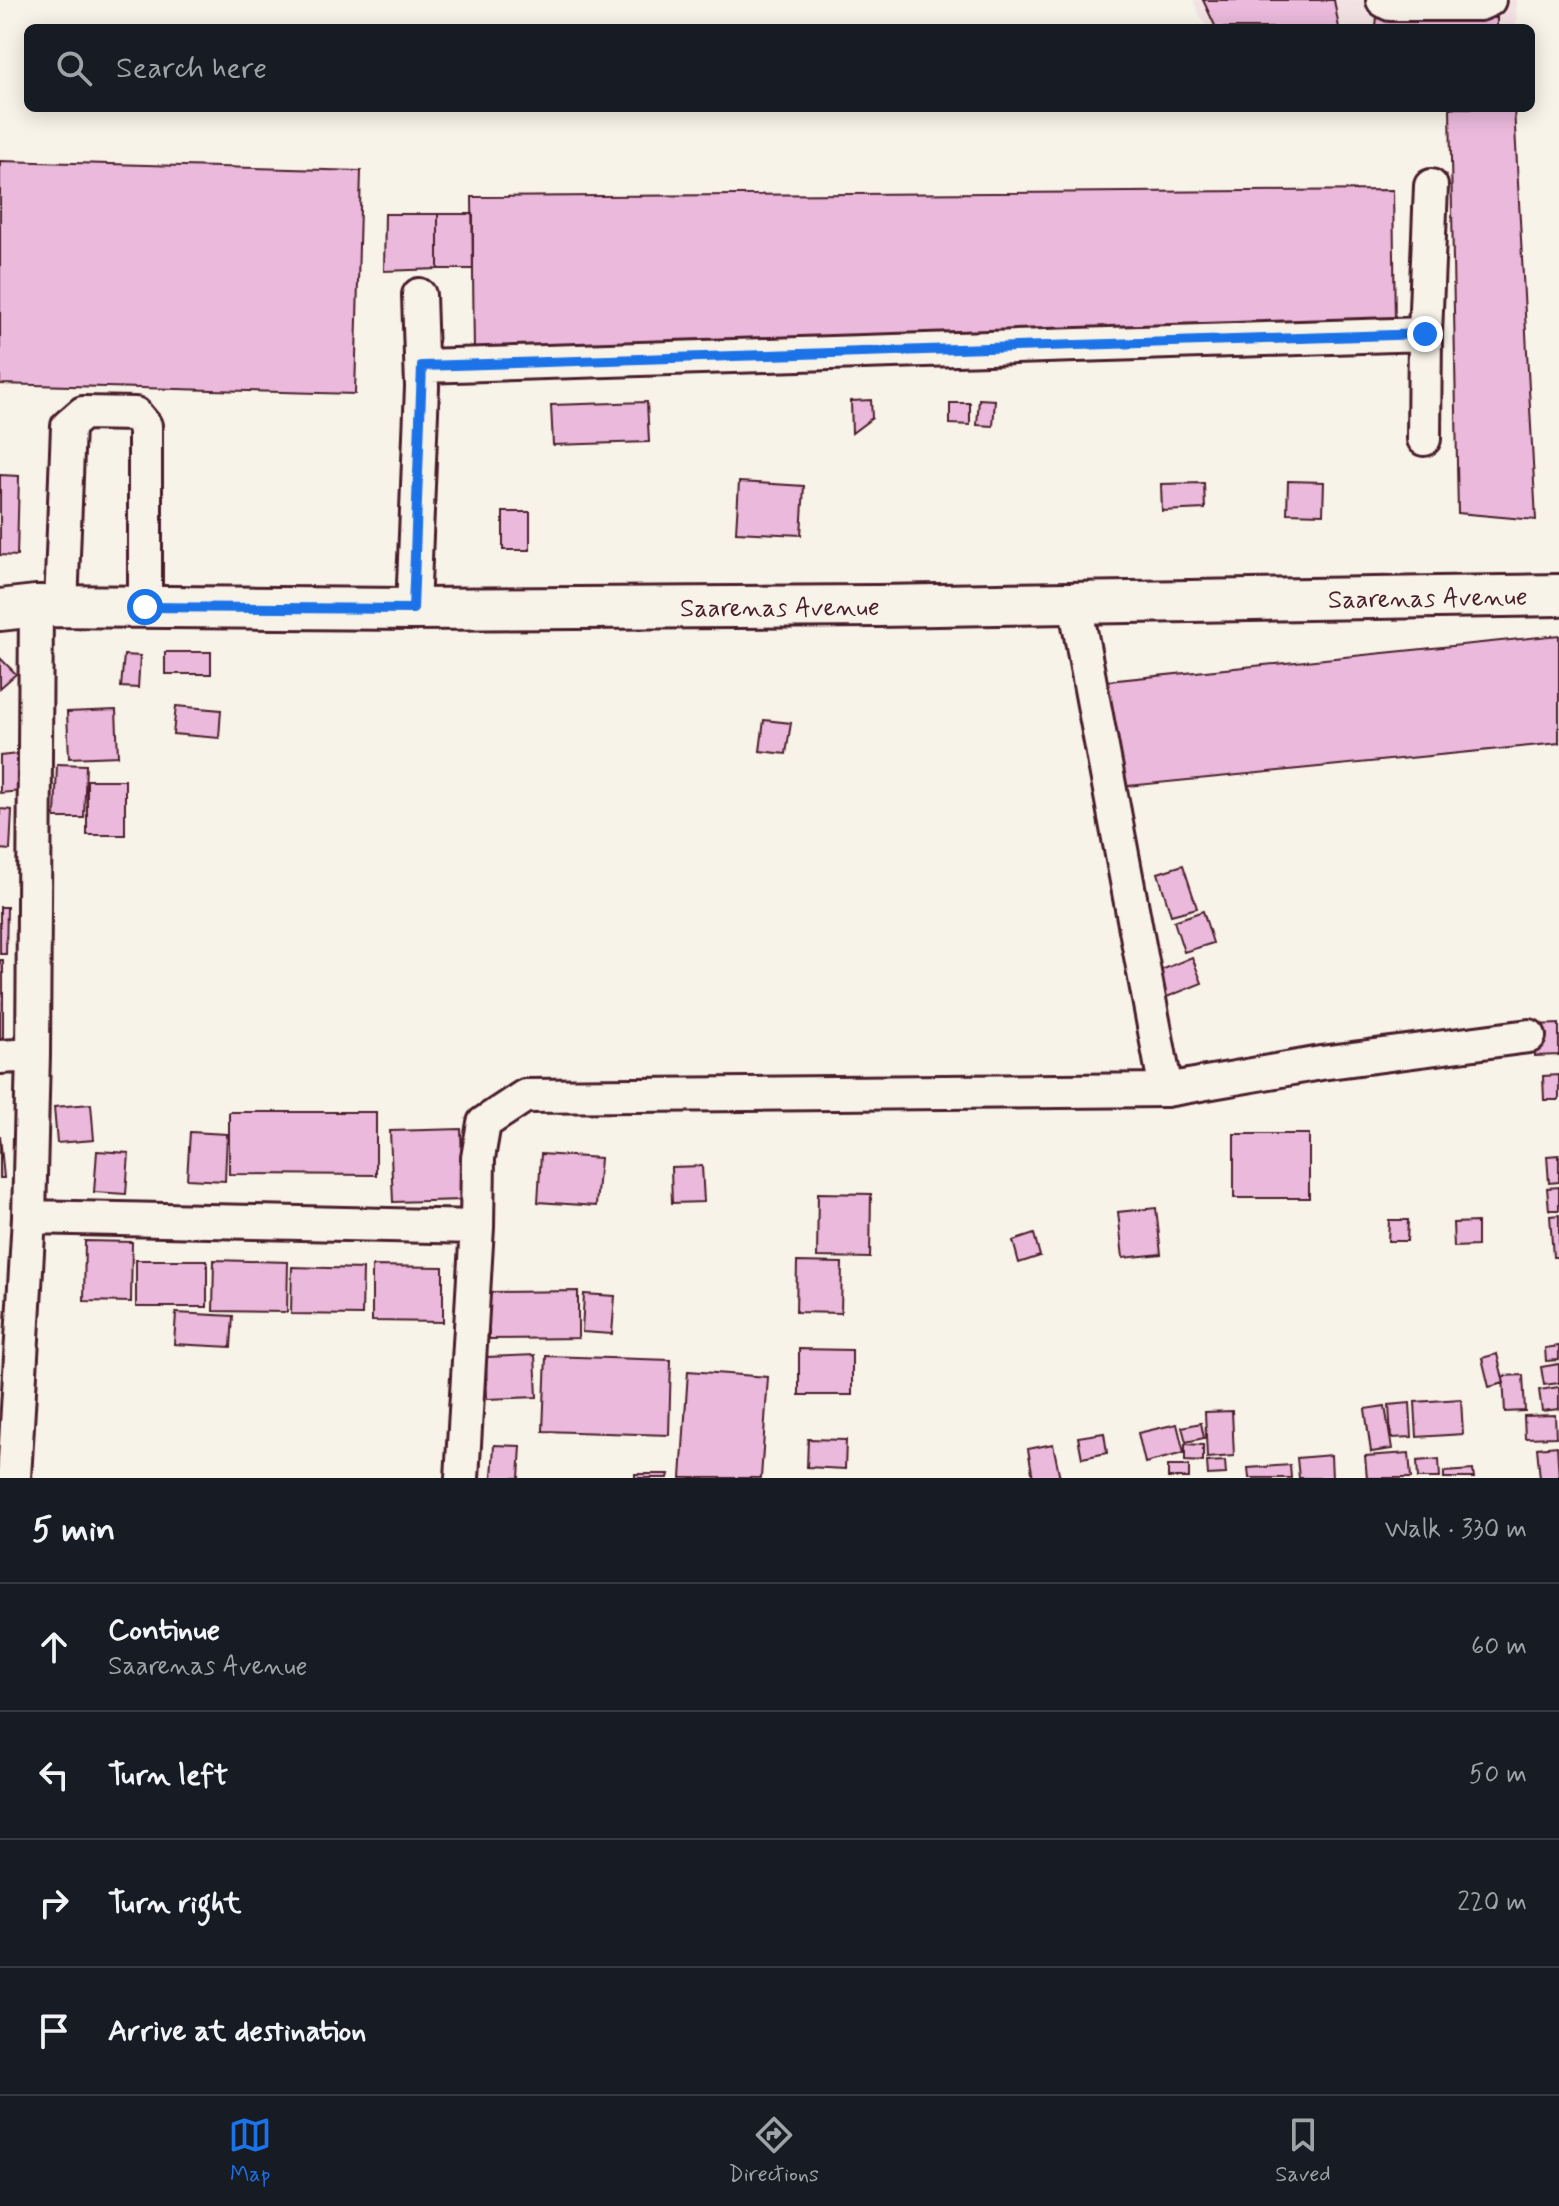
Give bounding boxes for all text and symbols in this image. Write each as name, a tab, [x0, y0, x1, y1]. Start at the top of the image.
search box	[24, 24, 1535, 112]
icon: search	[52, 46, 96, 90]
text: Search here	[116, 49, 267, 88]
route end	[1407, 316, 1443, 352]
street label: Saarenas Avenue	[1328, 581, 1528, 618]
route start	[127, 589, 163, 625]
street label: Saarenas Avenue	[680, 591, 880, 626]
text: 5 min	[32, 1508, 115, 1553]
text: Walk · 330 m	[1385, 1513, 1527, 1547]
text: Continue	[108, 1611, 220, 1650]
icon: ahead	[32, 1625, 76, 1669]
text: 60 m	[1471, 1630, 1527, 1664]
text: Saarenas Avenue	[108, 1650, 308, 1684]
icon: left	[32, 1753, 76, 1797]
text: Turn left	[108, 1756, 228, 1795]
text: 50 m	[1469, 1758, 1527, 1792]
icon: right	[32, 1881, 76, 1925]
text: Turn right	[108, 1884, 241, 1923]
text: 220 m	[1457, 1886, 1527, 1920]
icon: arrive	[32, 2009, 76, 2053]
text: Arrive at destination	[108, 2012, 366, 2051]
tab: Map	[228, 2113, 272, 2189]
tab: Directions	[728, 2113, 819, 2189]
tab: Saved	[1275, 2113, 1331, 2189]

